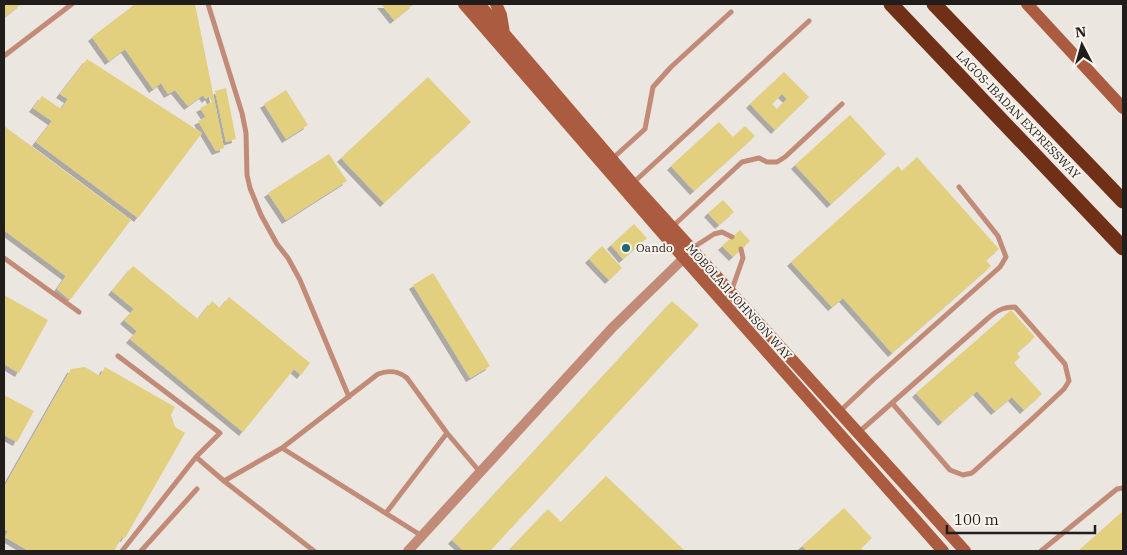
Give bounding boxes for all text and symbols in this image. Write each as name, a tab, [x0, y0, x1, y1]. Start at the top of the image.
north arrow	[1057, 20, 1107, 70]
text: N	[1074, 23, 1087, 42]
street label: LAGOS-IBADAN EXPRESSWAY	[953, 47, 1084, 182]
place label: Oando	[636, 240, 673, 255]
street label: MOBOLAJI JOHNSON WAY	[683, 241, 796, 363]
marker: Oando	[620, 242, 632, 254]
scale bar	[947, 502, 1094, 534]
text: 100 m	[954, 510, 999, 529]

